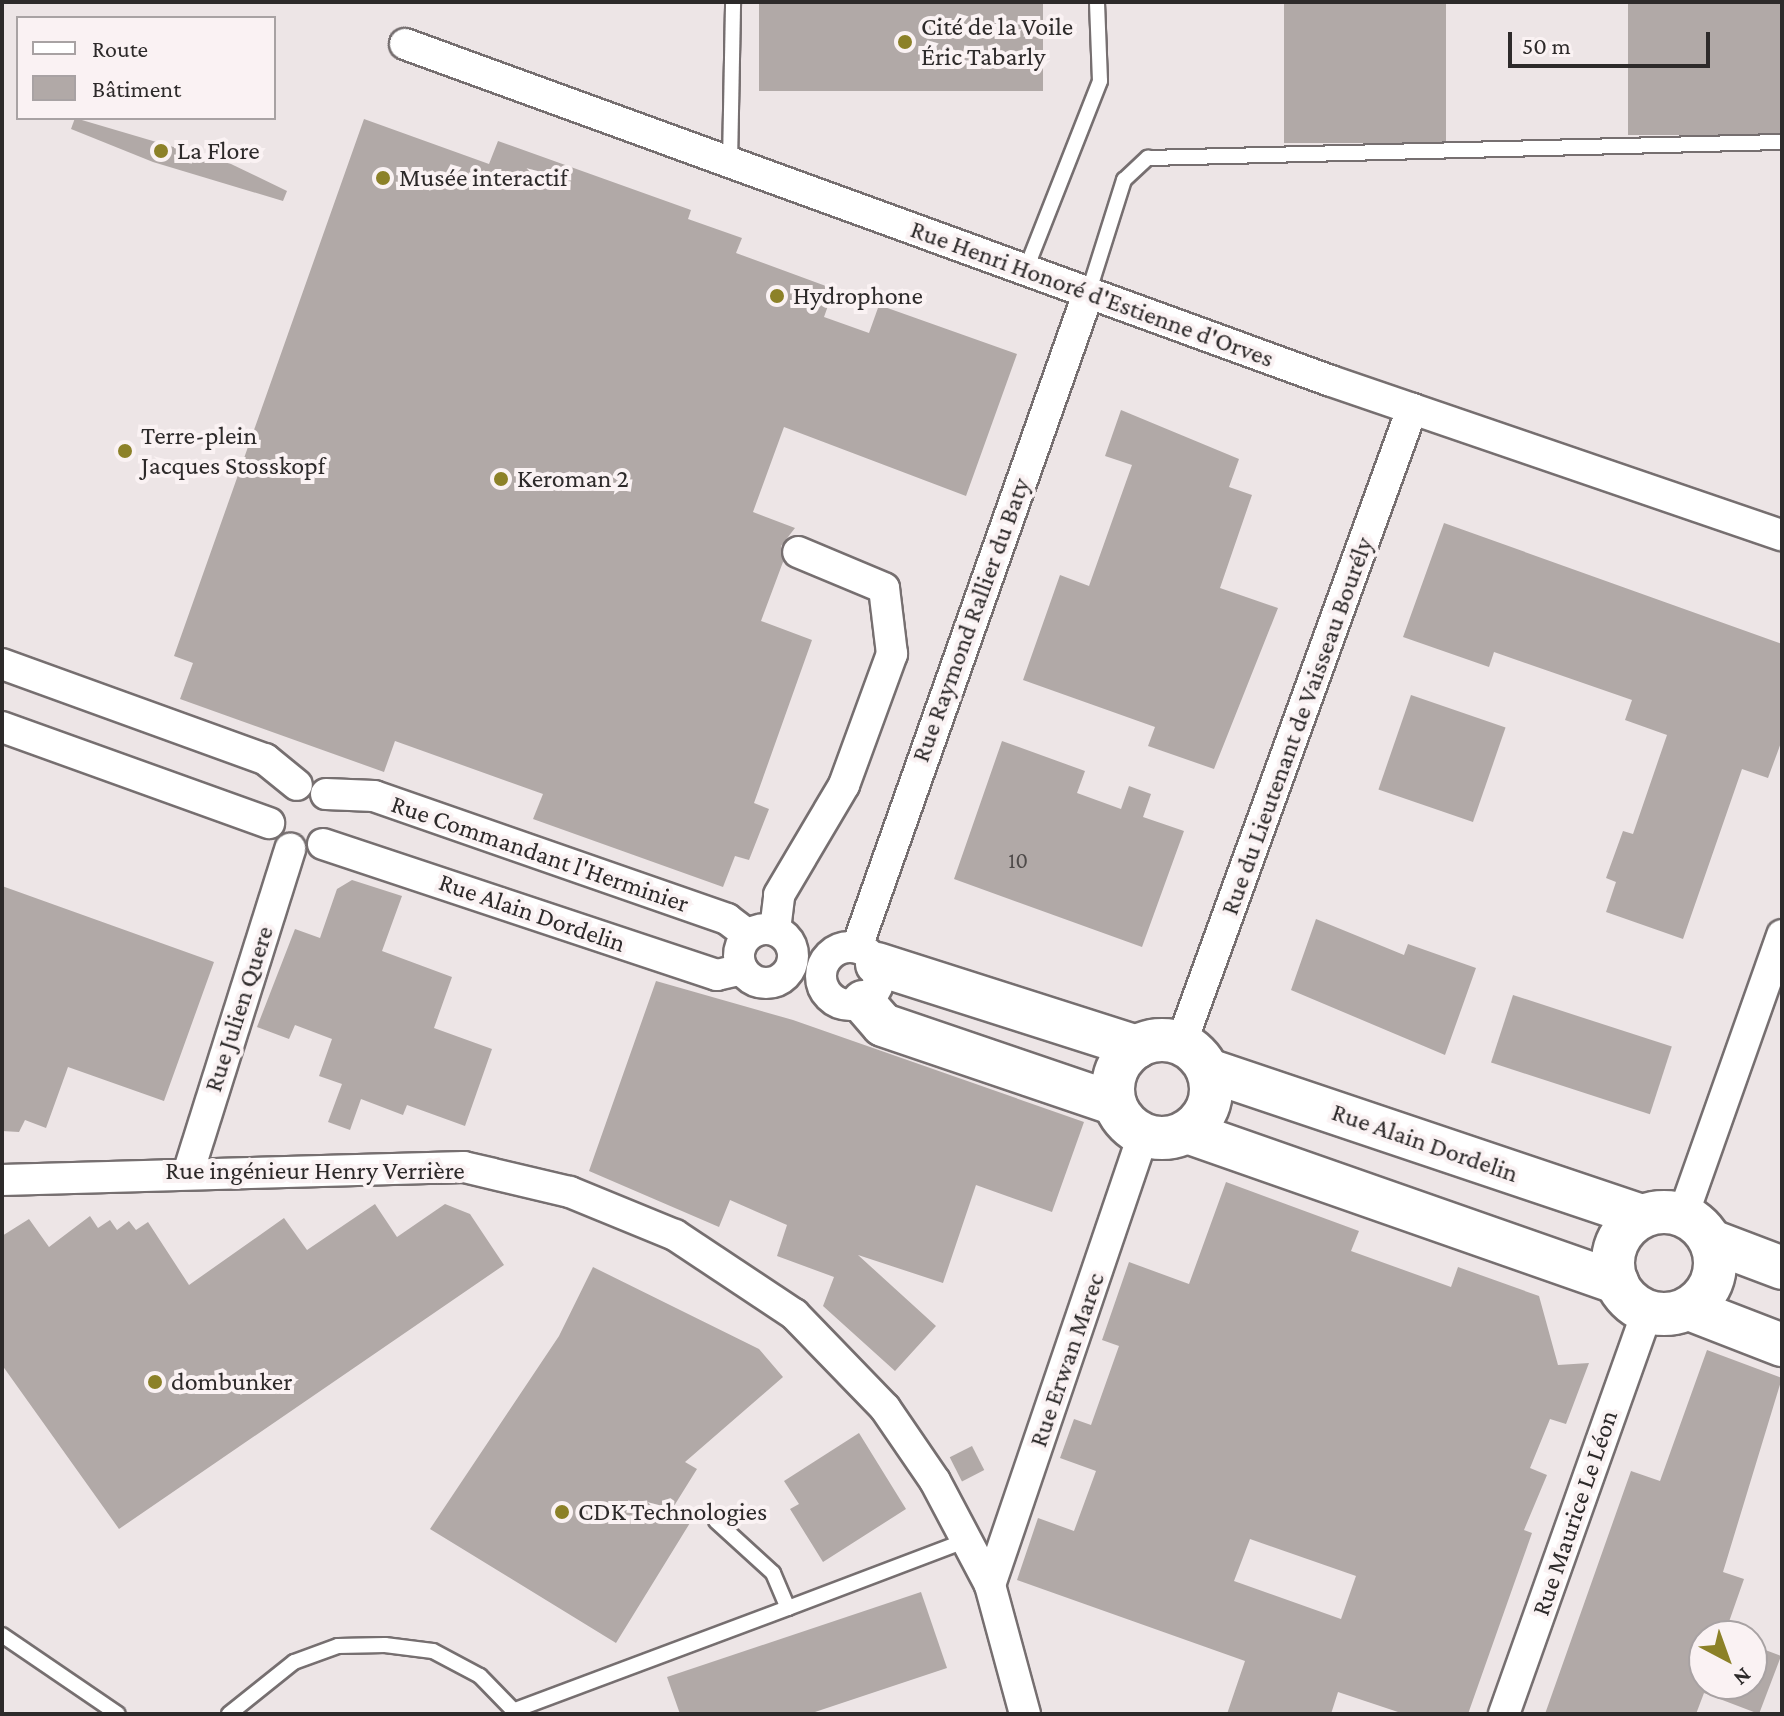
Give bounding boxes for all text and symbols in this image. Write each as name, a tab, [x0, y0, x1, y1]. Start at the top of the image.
place label: Cité de la Voile Éric Tabarly	[921, 11, 1073, 72]
legend	[16, 16, 276, 120]
scale bar	[1512, 16, 1714, 66]
text: 50 m	[1522, 32, 1571, 59]
marker: Cité de la Voile Éric Tabarly	[896, 33, 914, 51]
text: Route	[92, 35, 148, 62]
text: Bâtiment	[92, 75, 181, 102]
place label: La Flore	[177, 135, 260, 167]
marker: La Flore	[152, 142, 170, 160]
place label: Musée interactif	[399, 162, 568, 194]
marker: Musée interactif	[374, 169, 392, 187]
street label: Rue Henri Honoré d'Estienne d'Orves	[906, 214, 1278, 374]
place label: Hydrophone	[793, 280, 923, 312]
marker: Hydrophone	[768, 287, 786, 305]
place label: Terre-plein Jacques Stosskopf	[141, 420, 325, 482]
marker: Terre-plein Jacques Stosskopf	[116, 442, 134, 460]
place label: Keroman 2	[517, 463, 629, 495]
marker: Keroman 2	[492, 470, 510, 488]
street label: Rue Raymond Rallier du Baty	[905, 474, 1037, 766]
street label: Rue du Lieutenant de Vaisseau Bourély	[1214, 533, 1380, 919]
street label: Rue Commandant l'Herminier	[387, 788, 693, 920]
house number: 10	[1008, 848, 1028, 874]
street label: Rue Alain Dordelin	[435, 866, 629, 960]
street label: Rue Julien Quere	[198, 922, 280, 1096]
street label: Rue Alain Dordelin	[1328, 1096, 1522, 1190]
street label: Rue ingénieur Henry Verrière	[165, 1155, 465, 1187]
street label: Rue Erwan Marec	[1023, 1269, 1111, 1451]
place label: dombunker	[171, 1366, 292, 1398]
marker: dombunker	[146, 1373, 164, 1391]
street label: Rue Maurice Le Léon	[1525, 1406, 1625, 1620]
place label: CDK Technologies	[578, 1496, 767, 1528]
marker: CDK Technologies	[553, 1503, 571, 1521]
north arrow	[1688, 1620, 1768, 1700]
text: N	[1729, 1663, 1757, 1691]

